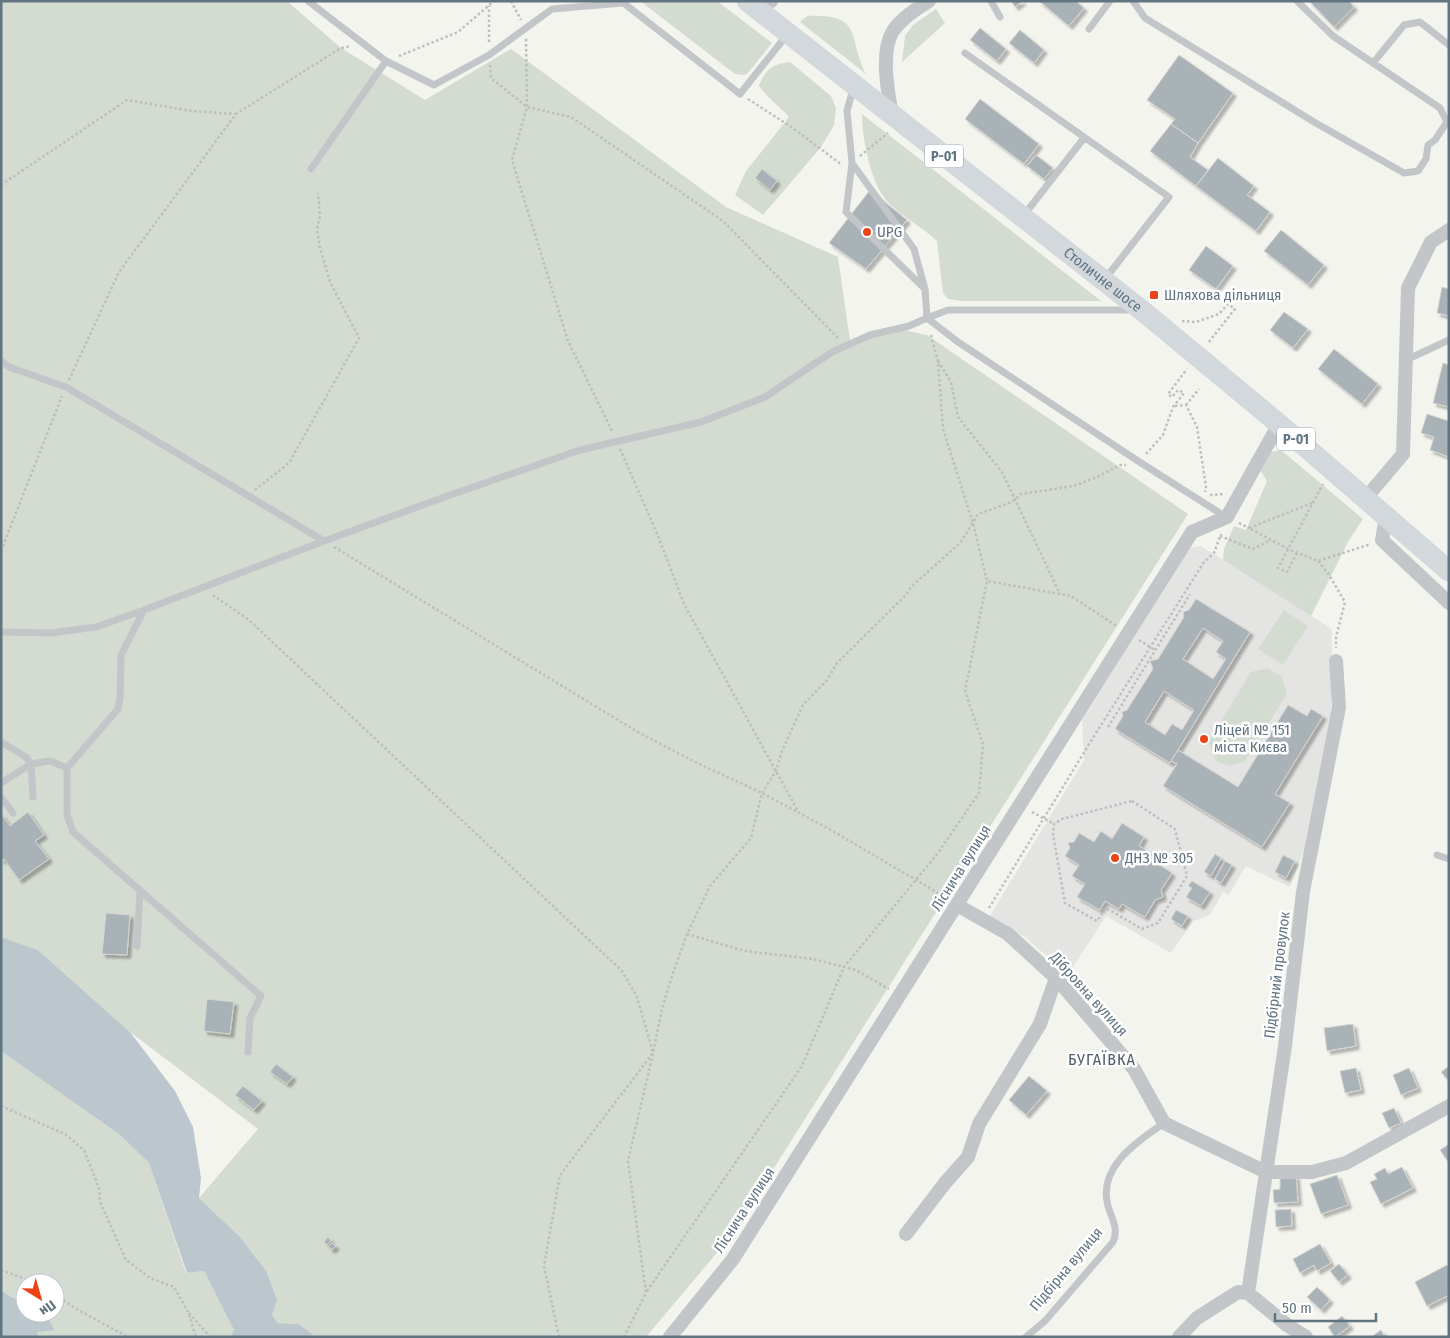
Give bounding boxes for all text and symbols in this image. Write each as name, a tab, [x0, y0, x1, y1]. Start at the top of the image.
road number: Р-01	[925, 144, 963, 168]
place label: UPG	[877, 223, 902, 241]
marker: UPG	[861, 226, 873, 238]
street label: Столичне шосе	[1060, 243, 1146, 316]
place label: Шляхова дільниця	[1164, 286, 1282, 304]
marker: Шляхова дільниця	[1148, 289, 1160, 301]
road number: Р-01	[1277, 428, 1315, 450]
place label: Ліцей № 151 міста Києва	[1214, 721, 1290, 756]
marker: Ліцей № 151 міста Києва	[1198, 733, 1210, 745]
street label: Ліснича вулиця	[927, 822, 995, 914]
place label: ДНЗ № 305	[1124, 849, 1193, 867]
marker: ДНЗ № 305	[1109, 852, 1121, 864]
street label: Підбірний провулок	[1260, 910, 1294, 1040]
street label: Дібровна вулиця	[1046, 947, 1132, 1040]
district label: БУГАЇВКА	[1068, 1050, 1136, 1069]
street label: Ліснича вулиця	[710, 1164, 778, 1256]
street label: Підбірна вулиця	[1026, 1223, 1106, 1315]
north arrow	[15, 1273, 65, 1323]
scale bar	[1275, 1290, 1376, 1322]
text: Пн	[36, 1296, 59, 1320]
text: 50 m	[1282, 1299, 1312, 1317]

